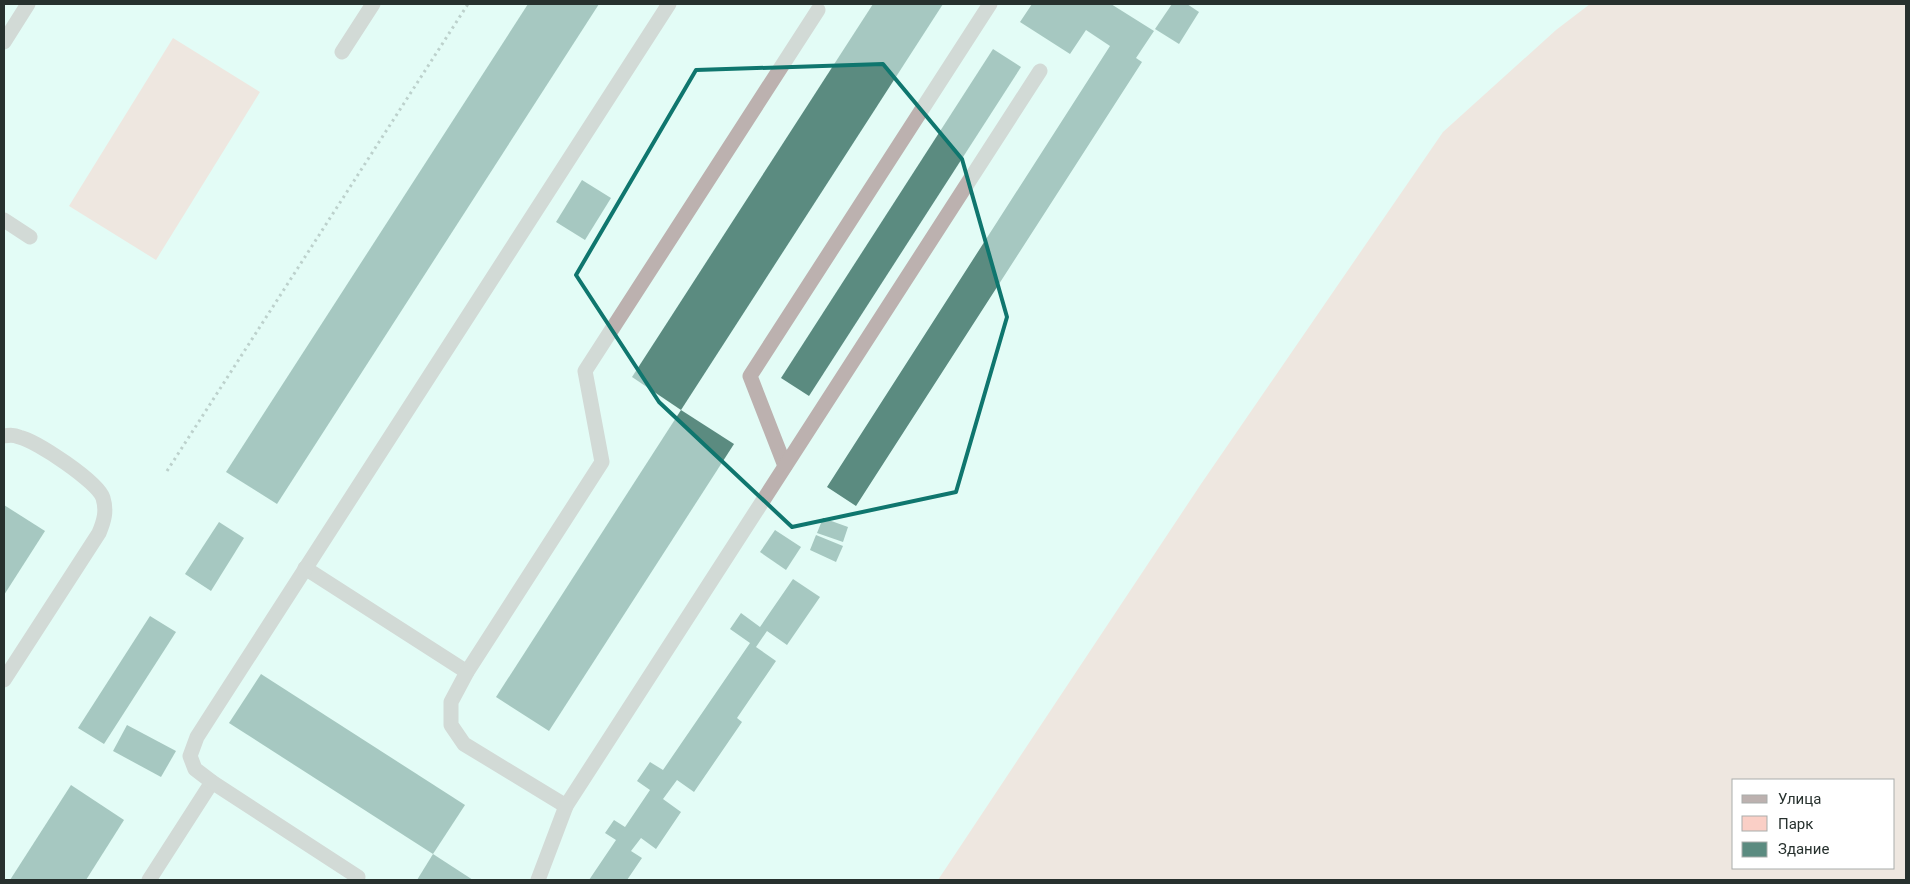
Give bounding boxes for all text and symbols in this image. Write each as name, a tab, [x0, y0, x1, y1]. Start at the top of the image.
legend	[1732, 779, 1895, 869]
text: Улица	[1778, 790, 1821, 808]
text: Парк	[1778, 815, 1813, 833]
text: Здание	[1778, 840, 1829, 858]

